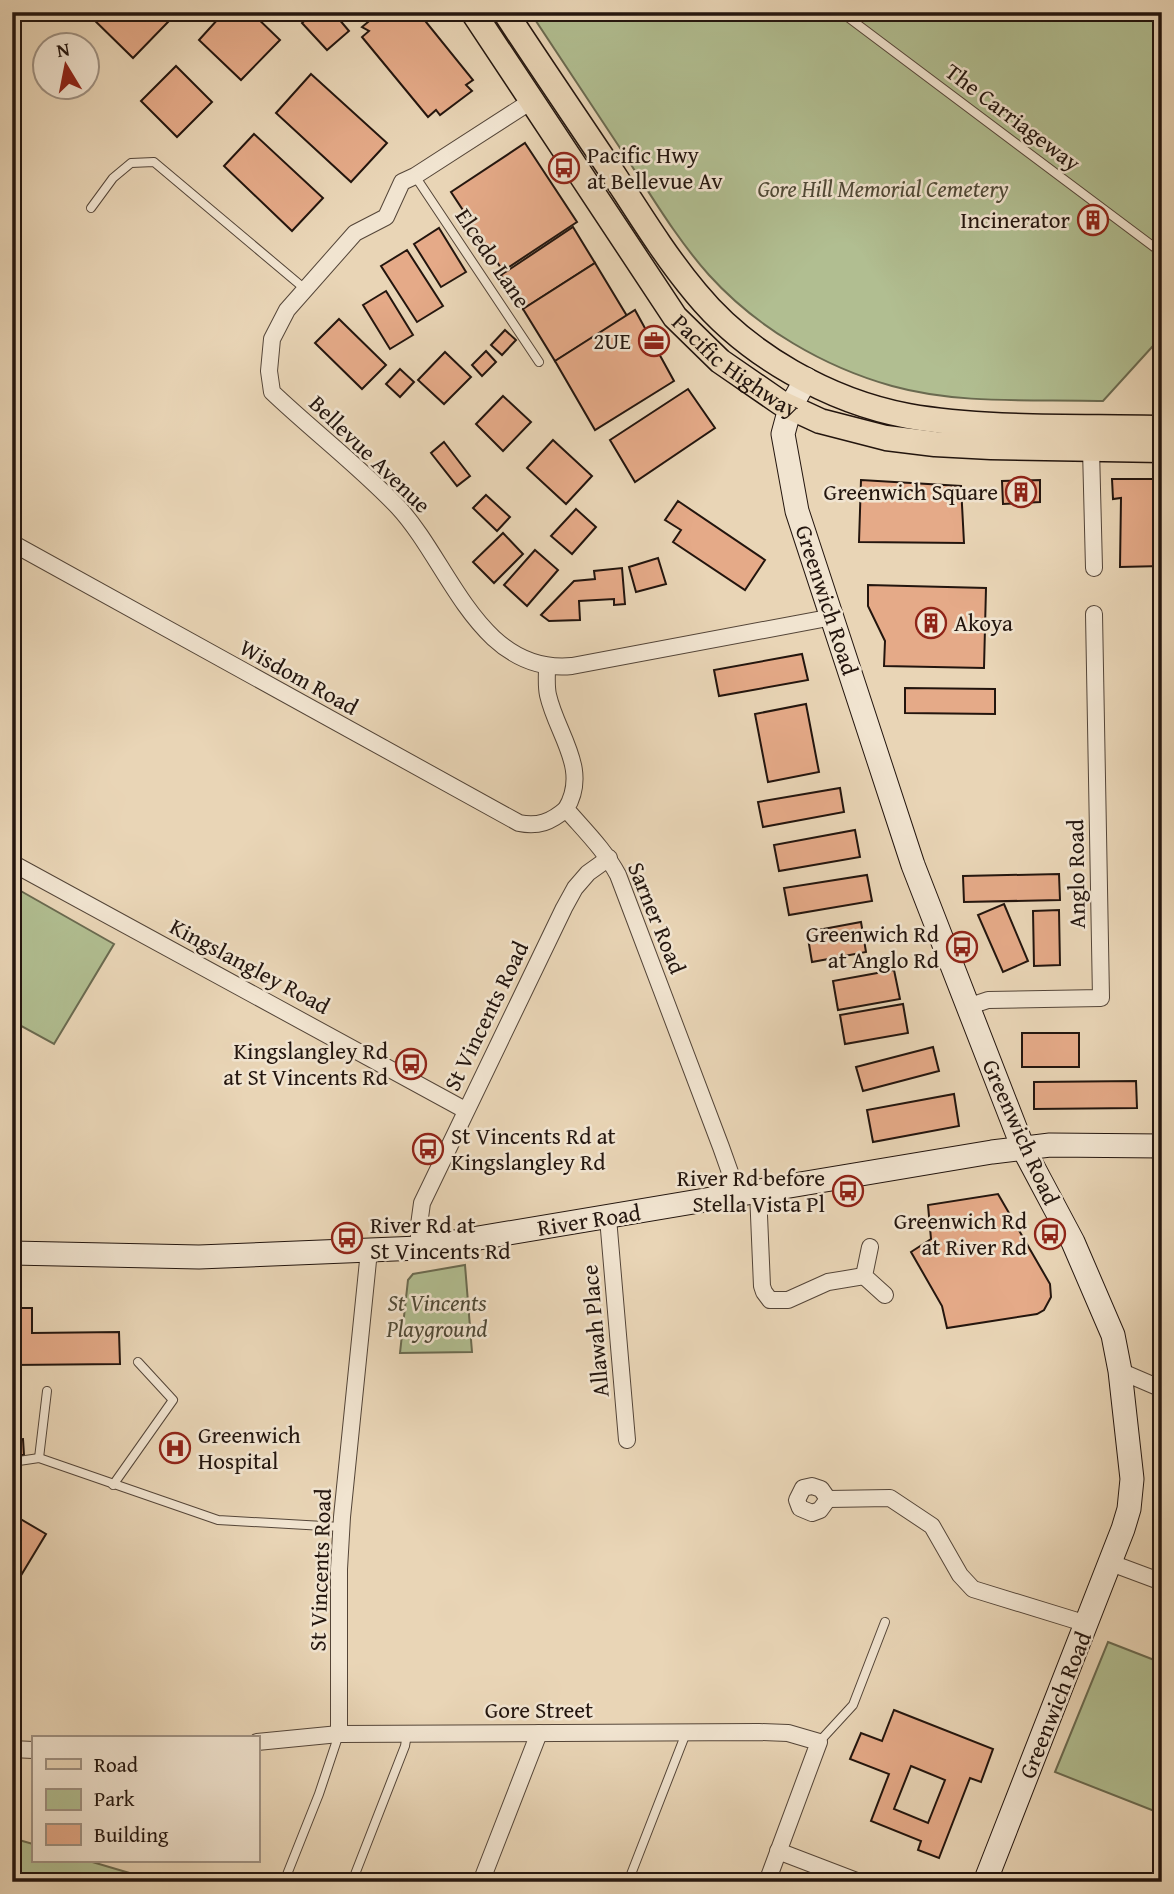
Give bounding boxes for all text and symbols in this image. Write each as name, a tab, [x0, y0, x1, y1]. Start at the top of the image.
north arrow	[32, 32, 102, 102]
text: N	[54, 34, 72, 64]
street label: The Carriageway	[939, 55, 1088, 179]
place label: Pacific Hwy at Bellevue Av	[587, 138, 723, 197]
bus stop icon: Pacific Hwy at Bellevue Av	[547, 151, 581, 185]
park label: Gore Hill Memorial Cemetery	[757, 172, 1009, 205]
street label: Elcedo Lane	[448, 201, 539, 314]
place label: Incinerator	[960, 203, 1071, 236]
building icon: Incinerator	[1076, 203, 1110, 237]
street label: Pacific Highway	[665, 306, 805, 425]
place label: 2UE	[593, 324, 631, 357]
office icon: 2UE	[637, 324, 671, 358]
street label: Bellevue Avenue	[302, 387, 439, 520]
place label: Greenwich Square	[824, 475, 998, 508]
building icon: Greenwich Square	[1004, 475, 1038, 509]
street label: Greenwich Road	[788, 521, 867, 680]
building icon: Akoya	[914, 606, 948, 640]
place label: Akoya	[954, 606, 1013, 639]
street label: Wisdom Road	[234, 630, 365, 723]
street label: Anglo Road	[1058, 818, 1093, 929]
street label: Sarner Road	[620, 857, 695, 979]
street label: Kingslangley Road	[164, 909, 337, 1022]
place label: Greenwich Rd at Anglo Rd	[806, 917, 940, 976]
bus stop icon: Greenwich Rd at Anglo Rd	[945, 930, 979, 964]
street label: St Vincents Road	[435, 935, 536, 1096]
place label: Kingslangley Rd at St Vincents Rd	[223, 1034, 389, 1093]
bus stop icon: Kingslangley Rd at St Vincents Rd	[394, 1047, 428, 1081]
street label: Greenwich Road	[975, 1054, 1069, 1210]
place label: St Vincents Rd at Kingslangley Rd	[451, 1119, 616, 1178]
bus stop icon: St Vincents Rd at Kingslangley Rd	[411, 1132, 445, 1166]
place label: River Rd before Stella Vista Pl	[677, 1161, 825, 1220]
bus stop icon: River Rd before Stella Vista Pl	[831, 1174, 865, 1208]
street label: River Road	[535, 1195, 644, 1244]
place label: Greenwich Rd at River Rd	[894, 1204, 1028, 1263]
place label: River Rd at St Vincents Rd	[370, 1208, 511, 1267]
bus stop icon: Greenwich Rd at River Rd	[1033, 1217, 1067, 1251]
bus stop icon: River Rd at St Vincents Rd	[330, 1221, 364, 1255]
street label: Allawah Place	[572, 1263, 617, 1399]
park label: St Vincents Playground	[385, 1286, 488, 1345]
place label: Greenwich Hospital	[198, 1418, 301, 1477]
hospital icon: Greenwich Hospital	[158, 1431, 192, 1465]
street label: St Vincents Road	[300, 1487, 339, 1652]
street label: Greenwich Road	[1010, 1626, 1099, 1783]
street label: Gore Street	[485, 1693, 593, 1726]
legend	[32, 1736, 259, 1862]
text: Road	[94, 1749, 139, 1780]
text: Park	[94, 1783, 135, 1814]
text: Building	[94, 1819, 169, 1850]

